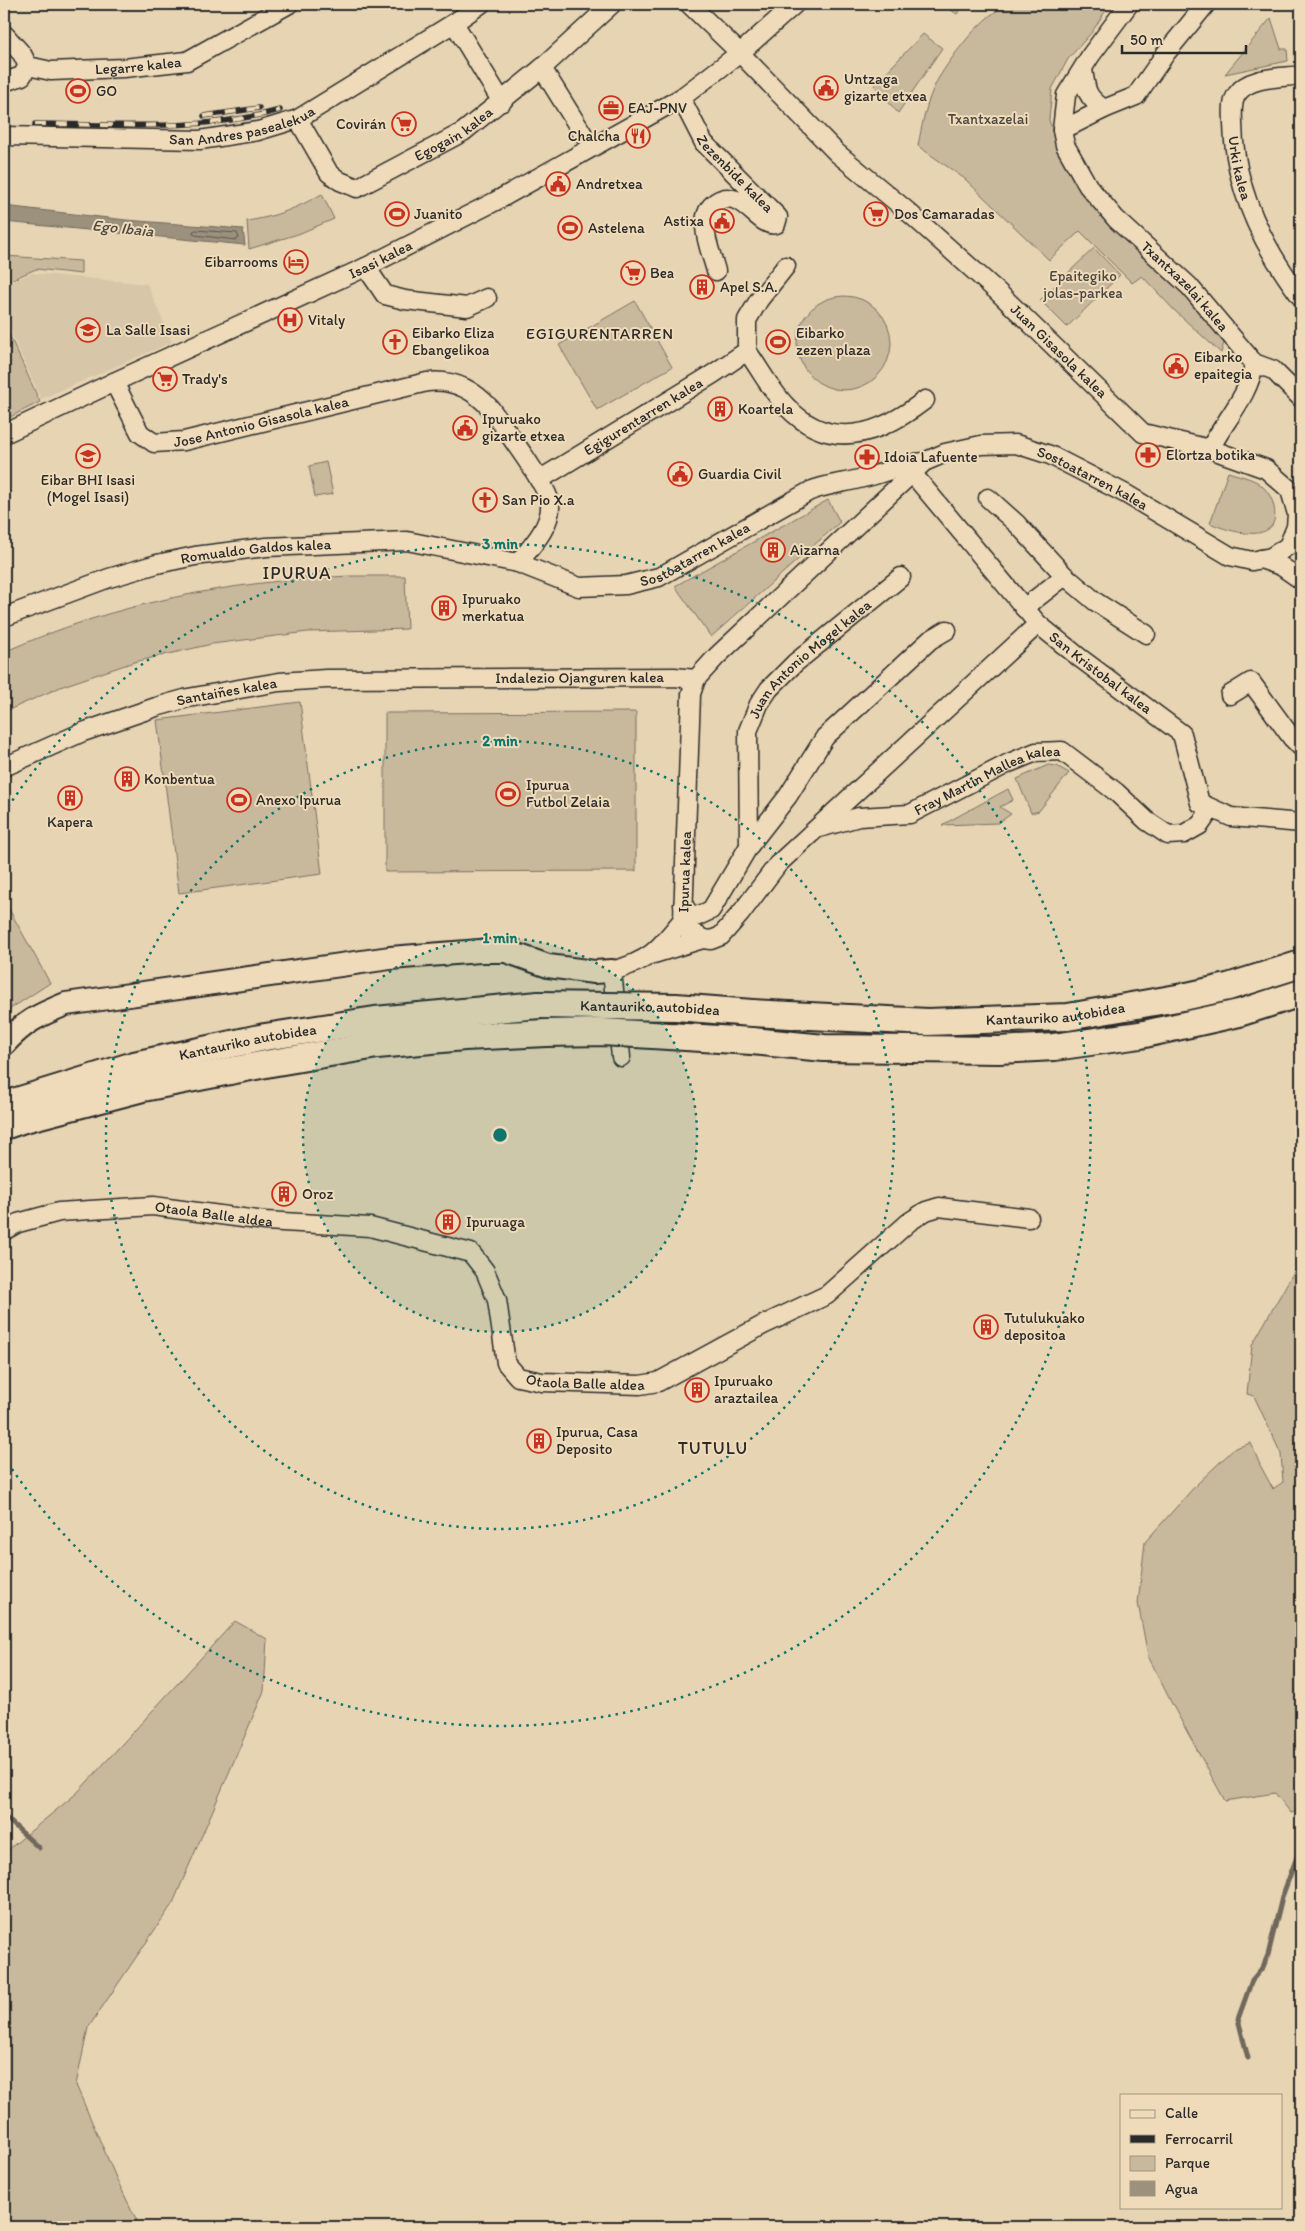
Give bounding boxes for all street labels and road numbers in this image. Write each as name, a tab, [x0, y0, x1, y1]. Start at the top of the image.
street label: Legarre kalea	[95, 53, 183, 78]
street label: San Andres pasealekua	[169, 102, 318, 149]
street label: Egogain kalea	[411, 103, 496, 165]
street label: Zezenbide kalea	[692, 132, 777, 216]
street label: Urki kalea	[1224, 135, 1255, 203]
street label: Isasi kalea	[346, 236, 416, 283]
street label: Txantxazelai kalea	[1137, 237, 1233, 336]
street label: Juan Gisasola kalea	[1007, 300, 1111, 402]
street label: Egigurentarren kalea	[581, 373, 706, 459]
street label: Jose Antonio Gisasola kalea	[173, 392, 351, 451]
street label: Sostoatarren kalea	[1035, 442, 1152, 514]
street label: Sostoatarren kalea	[638, 518, 753, 590]
street label: Romualdo Galdos kalea	[179, 535, 332, 568]
street label: Juan Antonio Mogel kalea	[745, 596, 875, 721]
street label: San Kristobal kalea	[1045, 628, 1156, 718]
street label: Indalezio Ojanguren kalea	[495, 668, 664, 687]
street label: Santaiñes kalea	[174, 674, 278, 710]
street label: Fray Martin Mallea kalea	[911, 742, 1061, 819]
street label: Ipurua kalea	[674, 830, 695, 913]
street label: Kantauriko autobidea	[580, 997, 721, 1019]
street label: Kantauriko autobidea	[986, 998, 1127, 1029]
street label: Kantauriko autobidea	[177, 1020, 318, 1064]
street label: Otaola Balle aldea	[154, 1197, 274, 1230]
street label: Otaola Balle aldea	[524, 1370, 646, 1394]

